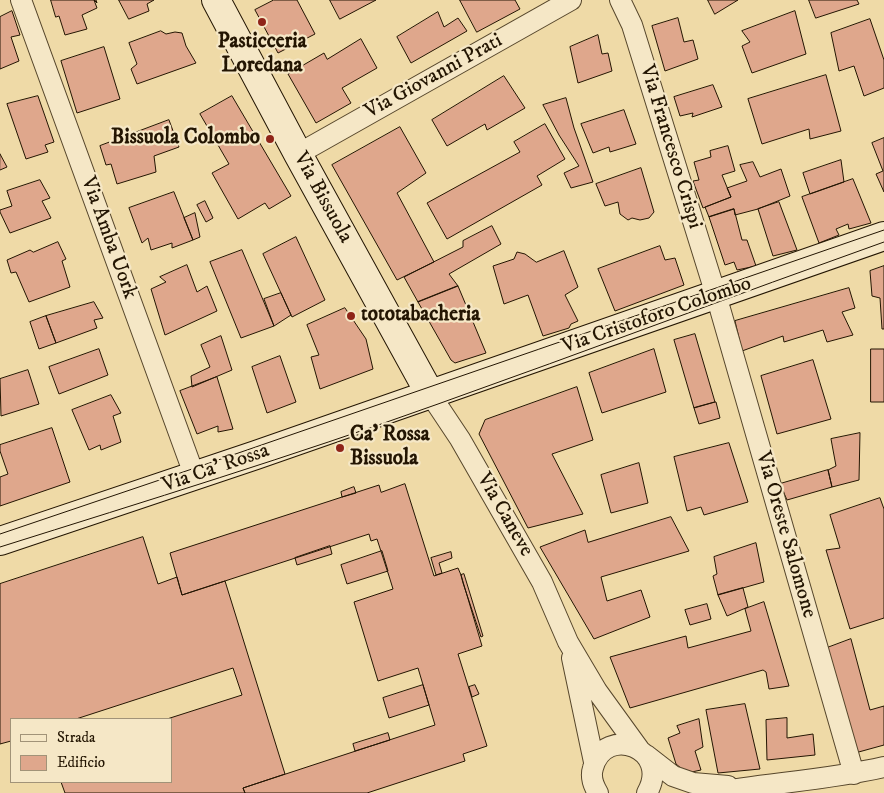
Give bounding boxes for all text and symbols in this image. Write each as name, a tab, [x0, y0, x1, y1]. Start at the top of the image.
marker: Pasticceria Loredana	[256, 16, 268, 28]
street label: Via Giovanni Prati	[361, 29, 507, 125]
place label: Pasticceria Loredana	[217, 30, 307, 80]
street label: Via Francesco Crispi	[633, 62, 707, 232]
place label: Bissuola Colombo	[111, 126, 260, 152]
marker: Bissuola Colombo	[264, 133, 276, 145]
street label: Via Bissuola	[287, 148, 357, 248]
street label: Via Amba Uork	[74, 173, 142, 303]
street label: Via Cristoforo Colombo	[559, 272, 755, 360]
place label: tototabacheria	[361, 303, 480, 329]
marker: tototabacheria	[345, 310, 357, 322]
place label: Ca' Rossa Bissuola	[350, 423, 430, 473]
street label: Via Ca' Rossa	[159, 439, 273, 499]
marker: Ca' Rossa Bissuola	[334, 442, 346, 454]
street label: Via Oreste Salomone	[749, 449, 821, 621]
street label: Via Caneve	[470, 469, 538, 561]
legend	[10, 718, 172, 783]
text: Strada	[57, 728, 95, 747]
text: Edificio	[57, 753, 105, 772]

